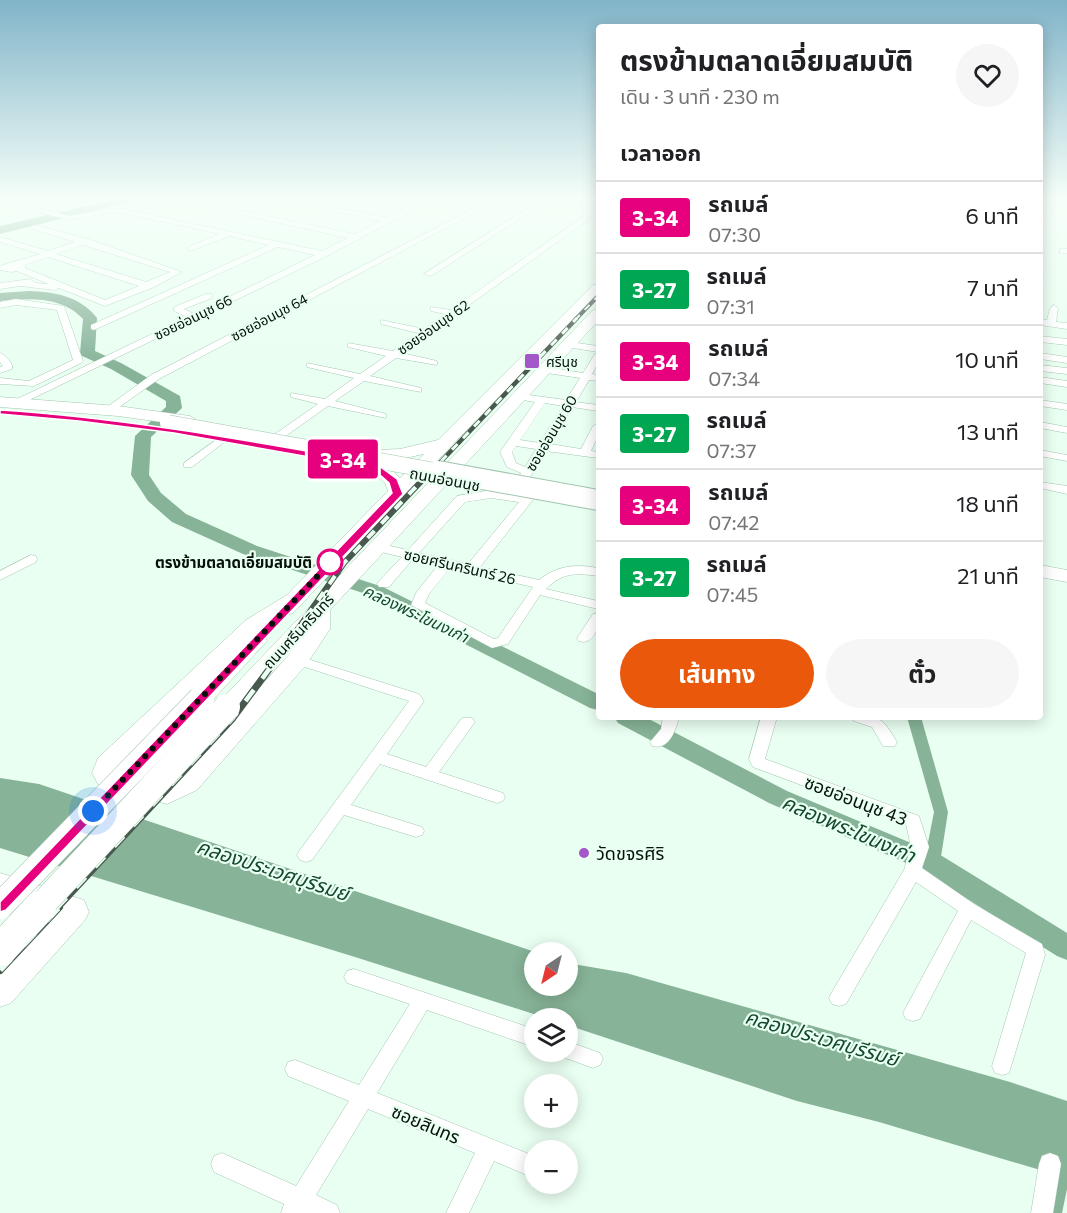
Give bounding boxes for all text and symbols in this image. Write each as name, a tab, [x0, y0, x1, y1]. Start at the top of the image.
text: ตรงข้ามตลาดเอี่ยมสมบัติ	[620, 43, 913, 77]
button: heart	[956, 44, 1019, 107]
text: เดิน · 3 นาที · 230 m	[620, 84, 780, 108]
text: เวลาออก	[620, 139, 701, 166]
text: รถเมล์	[708, 190, 768, 217]
text: 6 นาที	[966, 202, 1019, 229]
text: 3-34	[632, 205, 678, 230]
text: 07:30	[708, 222, 761, 246]
text: รถเมล์	[707, 262, 767, 289]
text: 7 นาที	[967, 274, 1019, 301]
text: 3-27	[632, 277, 677, 302]
street label: ซอยอ่อนนุช 64	[228, 289, 311, 345]
street label: ซอยอ่อนนุช 66	[151, 291, 235, 344]
text: 07:31	[707, 294, 755, 318]
street label: ซอยอ่อนนุช 62	[394, 296, 473, 359]
text: รถเมล์	[708, 334, 768, 361]
text: 10 นาที	[955, 346, 1019, 373]
text: 3-34	[632, 349, 678, 374]
marker: ศรีนุช	[523, 352, 541, 370]
place label: ศรีนุช	[546, 353, 578, 371]
text: 07:34	[708, 366, 760, 390]
street label: ซอยอ่อนนุช 60	[522, 392, 581, 474]
text: รถเมล์	[707, 406, 767, 433]
text: 13 นาที	[957, 418, 1019, 445]
text: 3-27	[632, 421, 677, 446]
text: 07:37	[707, 438, 757, 462]
line badge: 3-34	[301, 440, 385, 478]
text: 3-34	[320, 447, 366, 472]
street label: ถนนอ่อนนุช	[408, 463, 482, 496]
text: รถเมล์	[708, 478, 768, 505]
text: 18 นาที	[956, 490, 1019, 517]
text: 3-34	[632, 493, 678, 518]
text: 07:42	[708, 510, 759, 534]
street label: ซอยศรีนครินทร์ 26	[402, 544, 518, 588]
marker: ตรงข้ามตลาดเอี่ยมสมบัติ	[317, 549, 343, 575]
text: รถเมล์	[707, 550, 767, 577]
place label: ตรงข้ามตลาดเอี่ยมสมบัติ	[155, 552, 312, 571]
text: 21 นาที	[957, 562, 1019, 589]
text: 3-27	[632, 565, 677, 590]
water label: คลองพระโขนงเก่า	[360, 580, 473, 646]
text: 07:45	[707, 582, 758, 606]
street label: ถนนศรีนครินทร์	[259, 589, 338, 672]
button: เส้นทาง	[620, 639, 814, 708]
button: ตั๋ว	[826, 639, 1019, 708]
street label: ซอยอ่อนนุช 43	[801, 770, 910, 831]
water label: คลองพระโขนงเก่า	[779, 789, 920, 867]
your location	[78, 796, 108, 826]
water label: คลองประเวศบุรีรมย์	[193, 833, 356, 908]
place label: วัดขจรศิริ	[596, 842, 664, 864]
marker: วัดขจรศิริ	[577, 846, 591, 860]
north arrow	[524, 942, 578, 996]
map controls	[524, 942, 578, 1194]
water label: คลองประเวศบุรีรมย์	[742, 1004, 905, 1073]
button: layers	[524, 1008, 578, 1062]
button: +	[524, 1074, 578, 1128]
street label: ซอยสินทร	[389, 1100, 464, 1148]
button: −	[524, 1140, 578, 1194]

